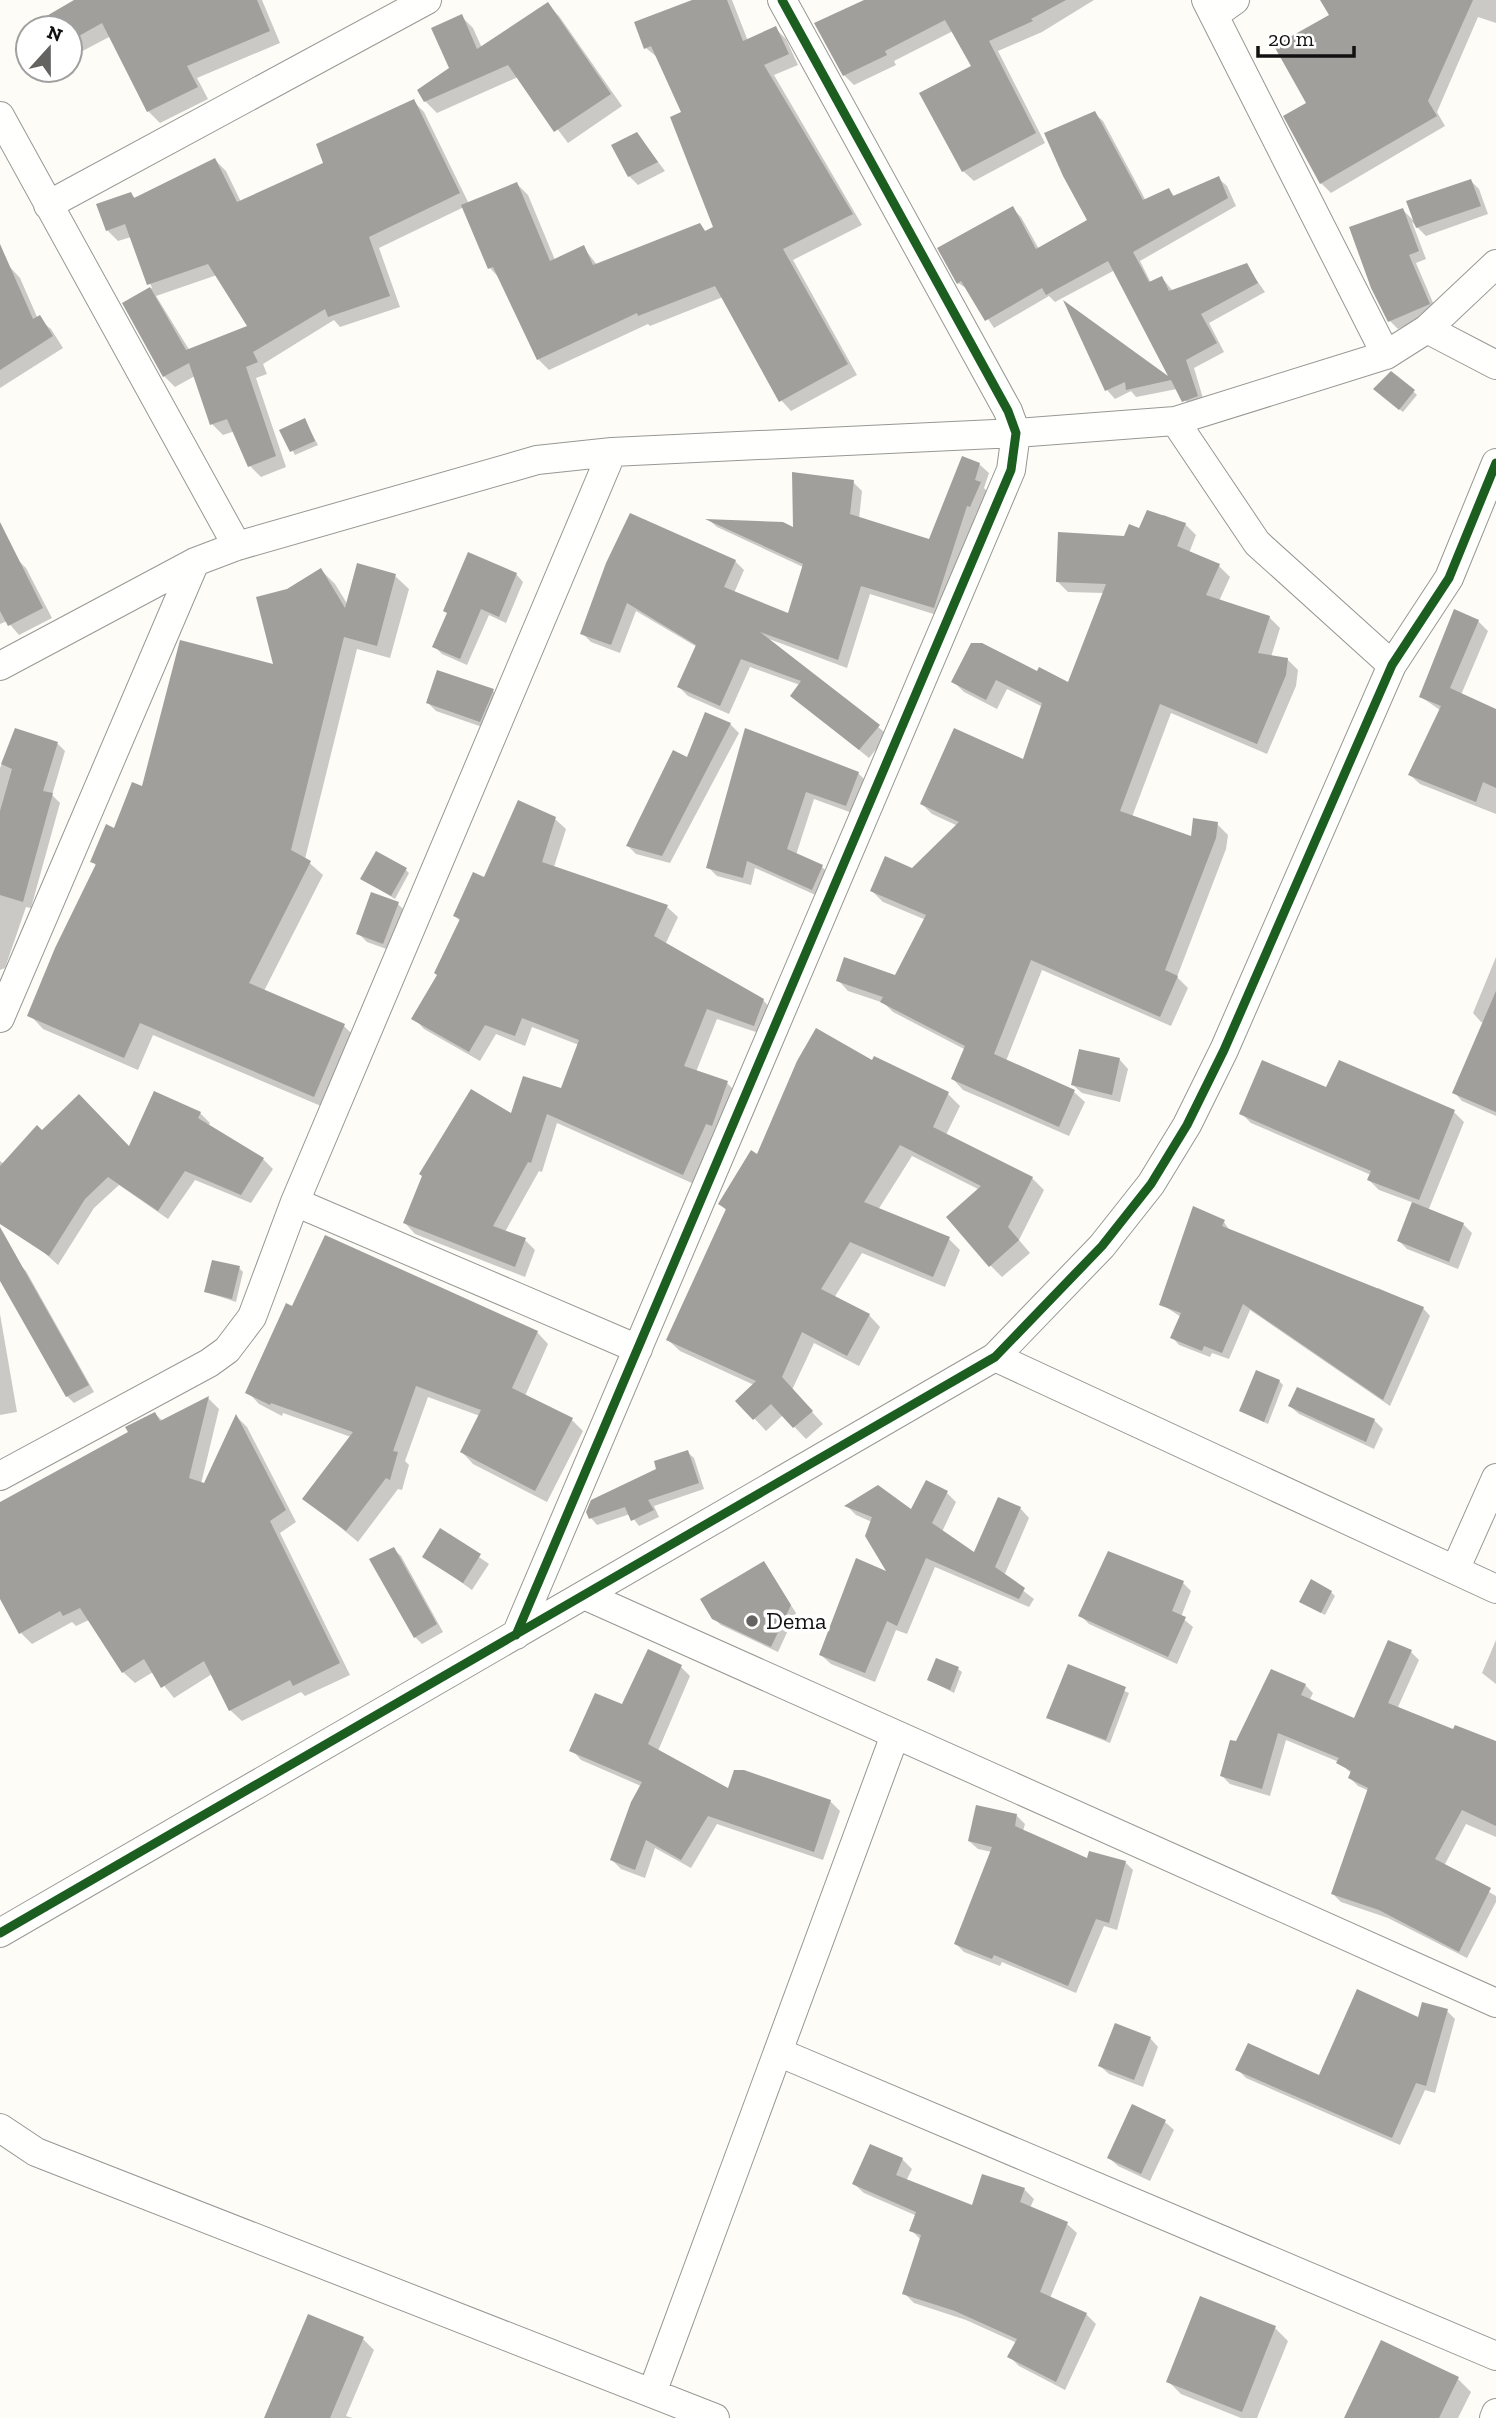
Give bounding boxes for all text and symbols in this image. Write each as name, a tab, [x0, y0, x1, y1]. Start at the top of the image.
north arrow	[14, 14, 84, 84]
scale bar	[1258, 14, 1354, 58]
text: N	[44, 20, 66, 47]
text: 20 m	[1268, 26, 1314, 51]
place label: Dema	[766, 1606, 827, 1635]
marker: Dema	[744, 1613, 760, 1629]

